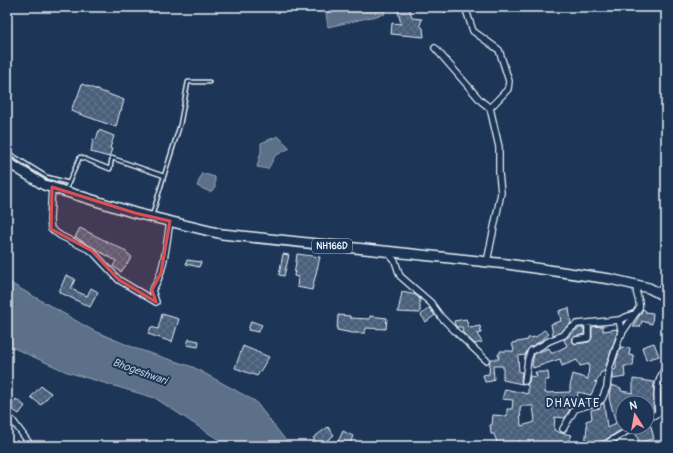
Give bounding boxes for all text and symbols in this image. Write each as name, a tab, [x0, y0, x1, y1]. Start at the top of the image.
road number: NH166D	[312, 239, 352, 253]
water label: Bhogeshwari	[111, 356, 171, 388]
north arrow	[615, 395, 655, 435]
district label: DHAVATE	[546, 396, 600, 411]
text: N	[628, 398, 639, 413]

